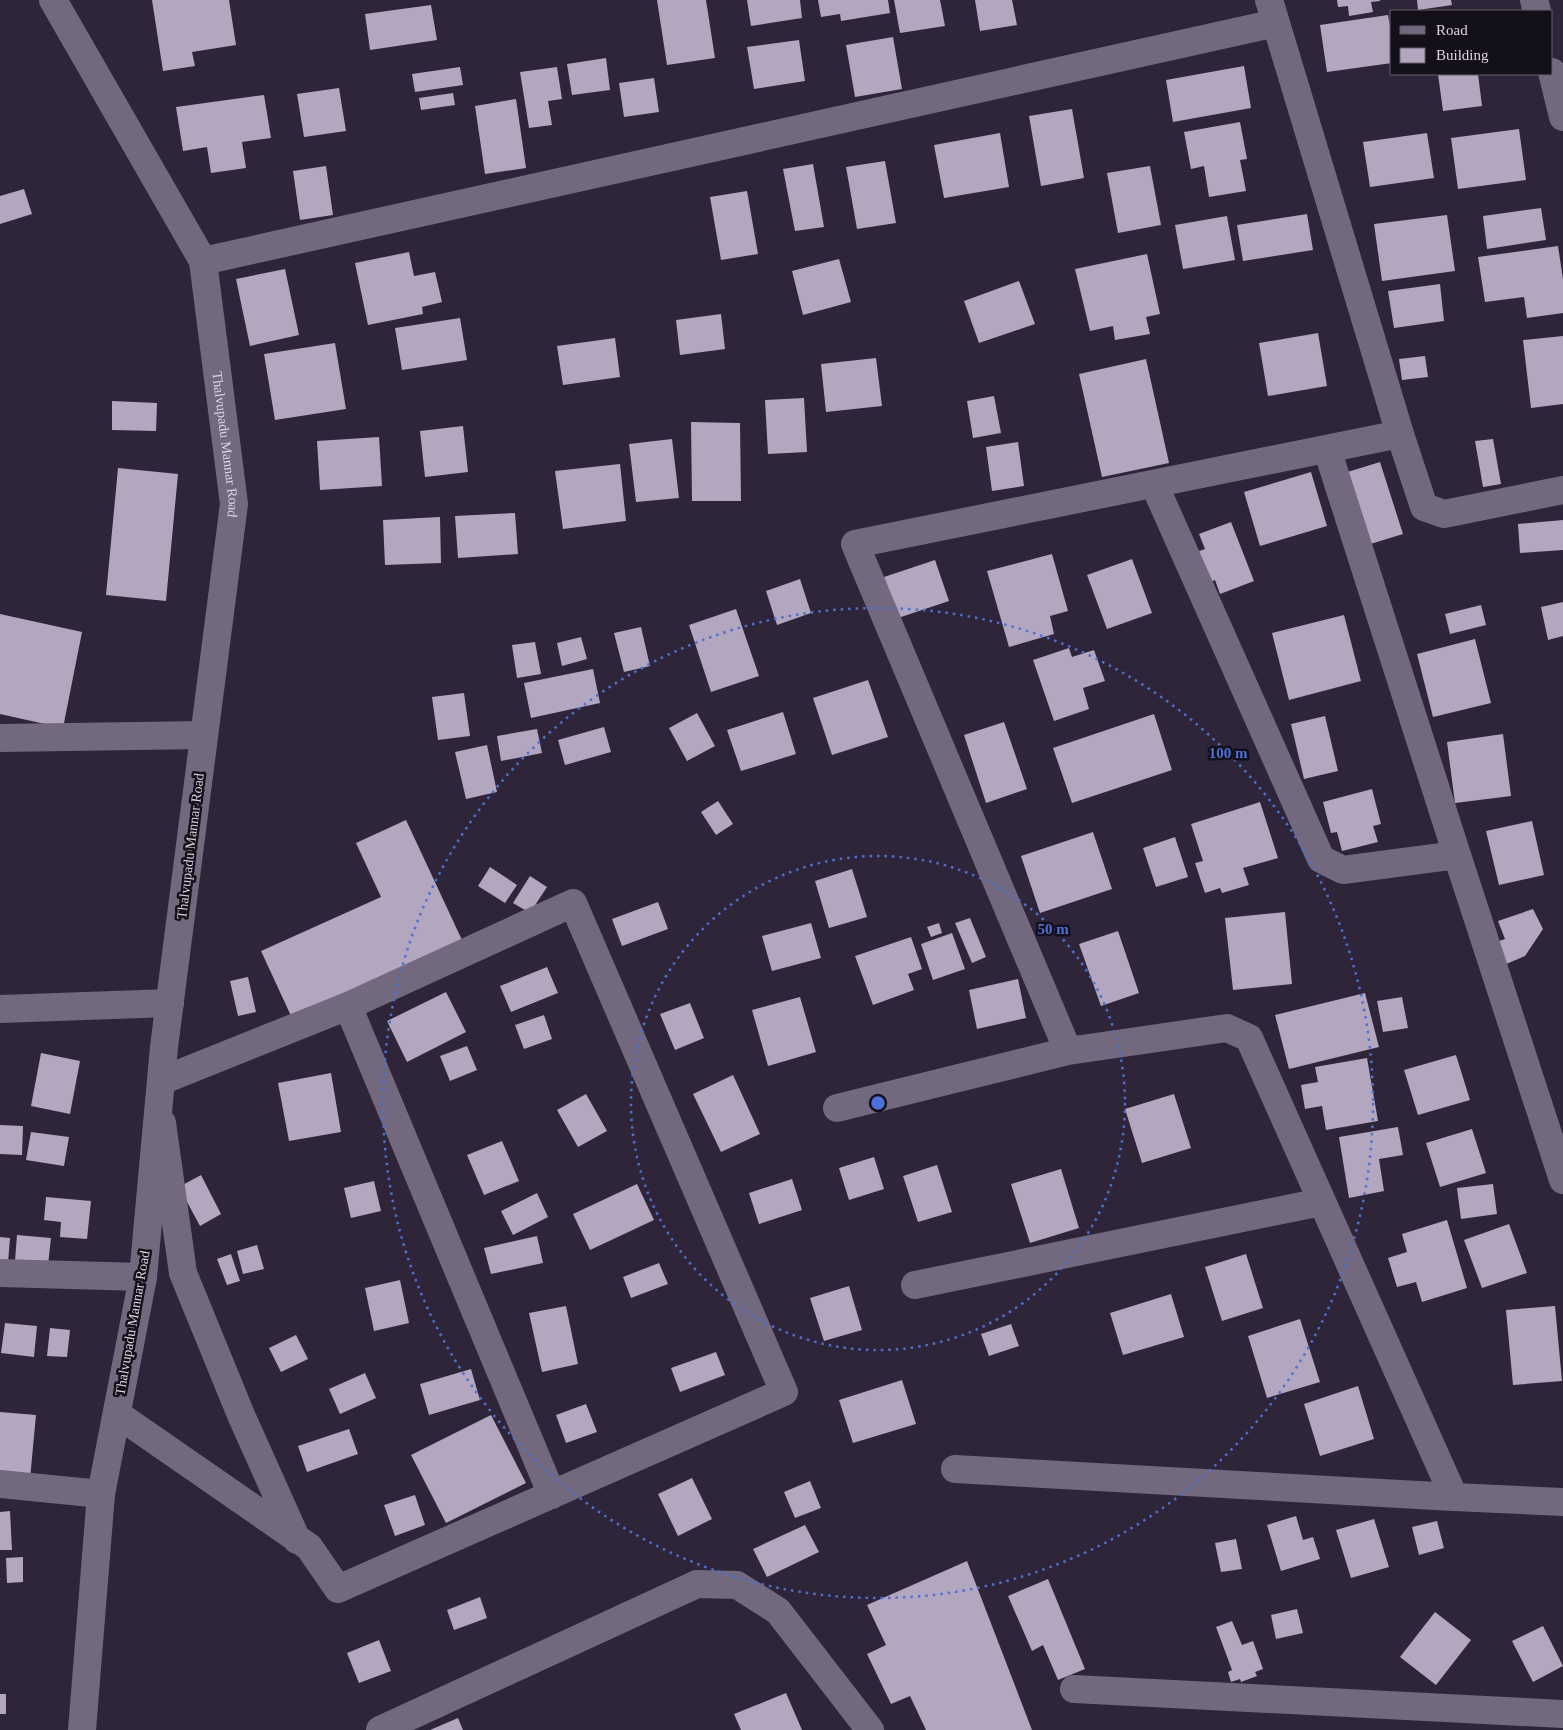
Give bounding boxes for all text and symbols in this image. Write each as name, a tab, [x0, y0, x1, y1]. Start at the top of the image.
legend	[1390, 10, 1553, 75]
text: Road	[1436, 22, 1468, 38]
text: Building	[1436, 47, 1489, 63]
street label: Thalvupadu Mannar Road	[209, 371, 241, 518]
text: 100 m	[1209, 745, 1248, 761]
street label: Thalvupadu Mannar Road	[174, 772, 207, 920]
text: 50 m	[1037, 921, 1069, 937]
centre of rings	[869, 1094, 887, 1112]
street label: Thalvupadu Mannar Road	[112, 1249, 153, 1397]

